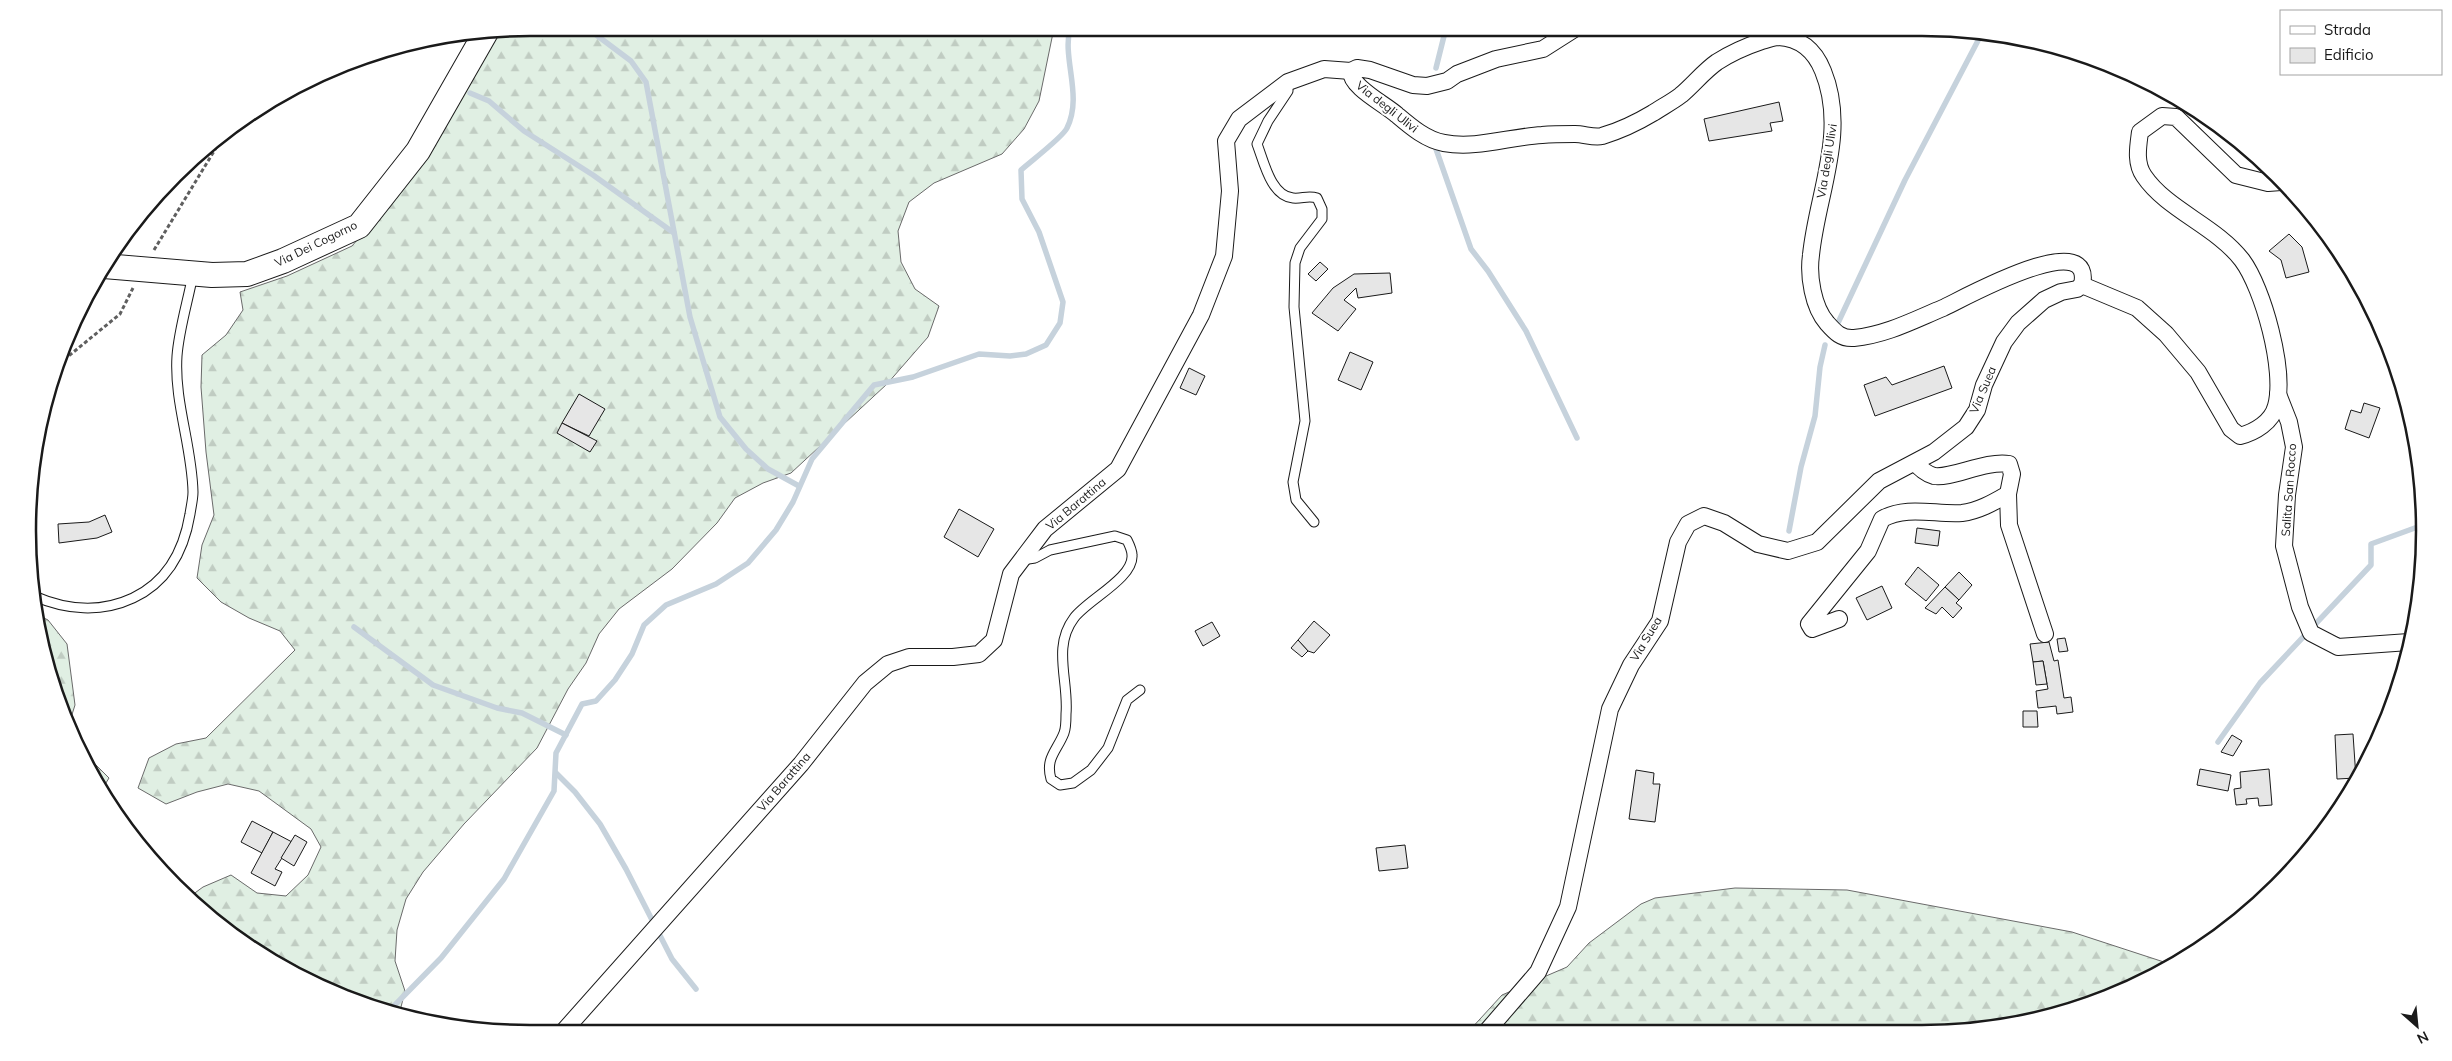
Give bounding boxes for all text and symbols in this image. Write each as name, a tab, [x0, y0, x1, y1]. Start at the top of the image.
legend	[2280, 10, 2442, 75]
text: Strada	[2324, 20, 2371, 39]
text: Edificio	[2324, 45, 2374, 64]
street label: Via degli Ulivi	[1353, 78, 1422, 136]
street label: Via degli Ulivi	[1813, 123, 1840, 199]
street label: Via Dei Cogorno	[272, 217, 360, 270]
street label: Via Suea	[1966, 364, 1999, 416]
street label: Salita San Rocco	[2278, 443, 2299, 537]
street label: Via Barattina	[1043, 474, 1109, 533]
street label: Via Suea	[1626, 614, 1665, 664]
street label: Via Barattina	[754, 749, 813, 814]
north arrow	[2392, 1001, 2442, 1051]
text: N	[2414, 1027, 2432, 1048]

